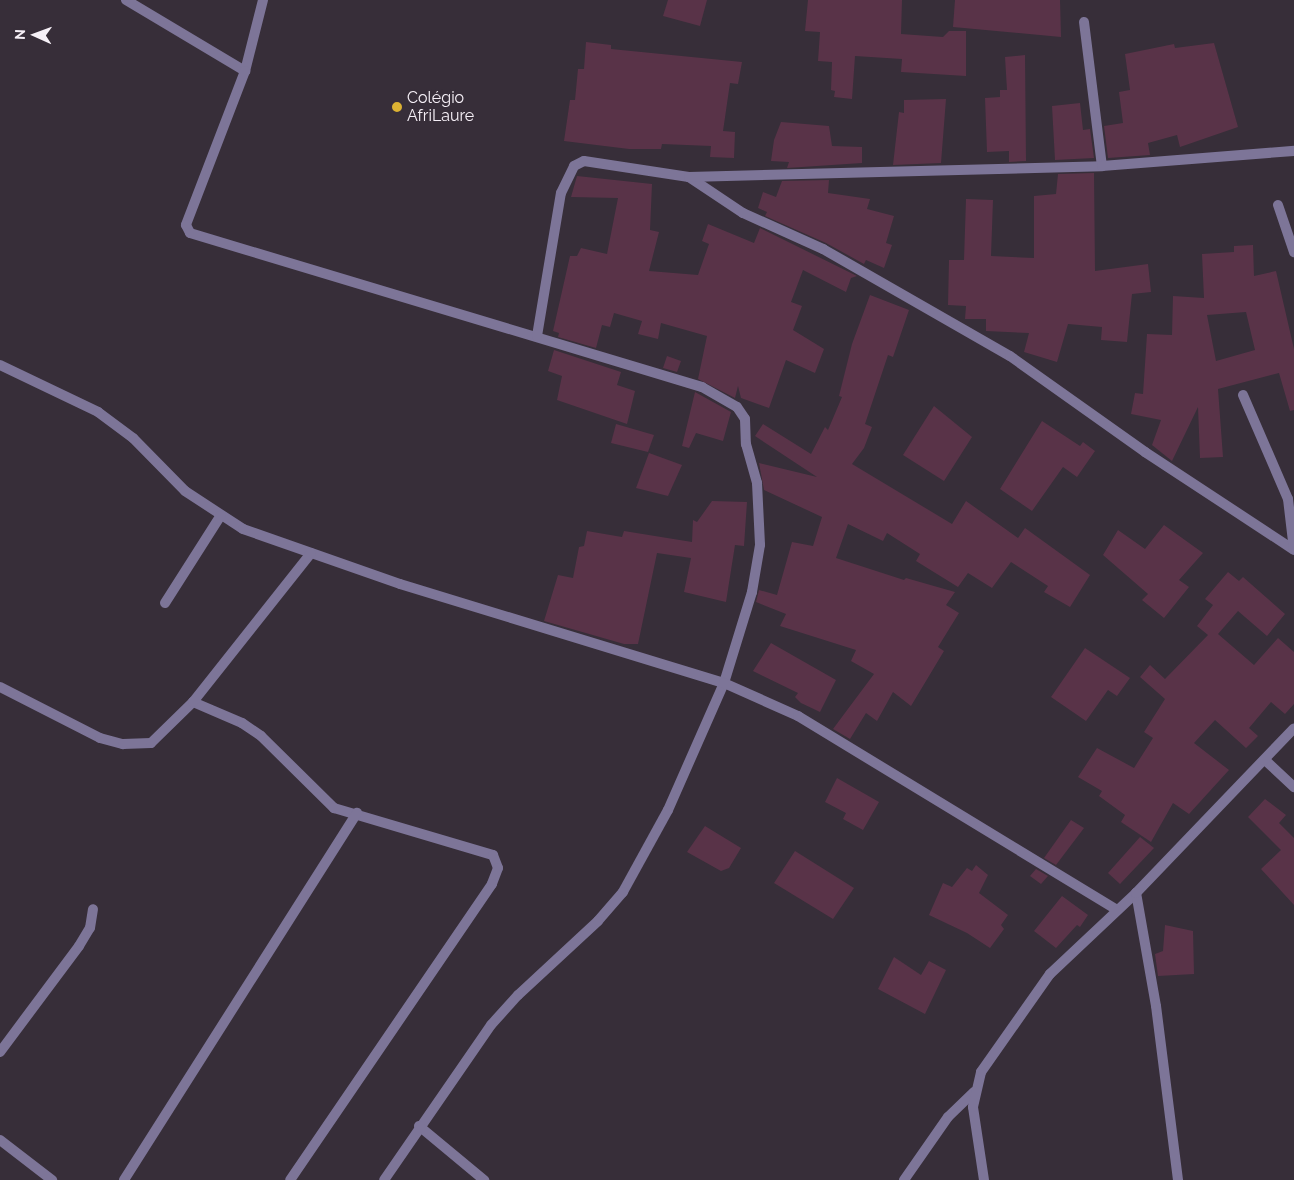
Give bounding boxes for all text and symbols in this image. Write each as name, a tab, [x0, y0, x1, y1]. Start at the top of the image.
north arrow	[10, 10, 60, 60]
text: N	[12, 29, 28, 40]
place label: Colégio AfriLaure	[407, 88, 474, 126]
marker: Colégio AfriLaure	[391, 101, 403, 113]

